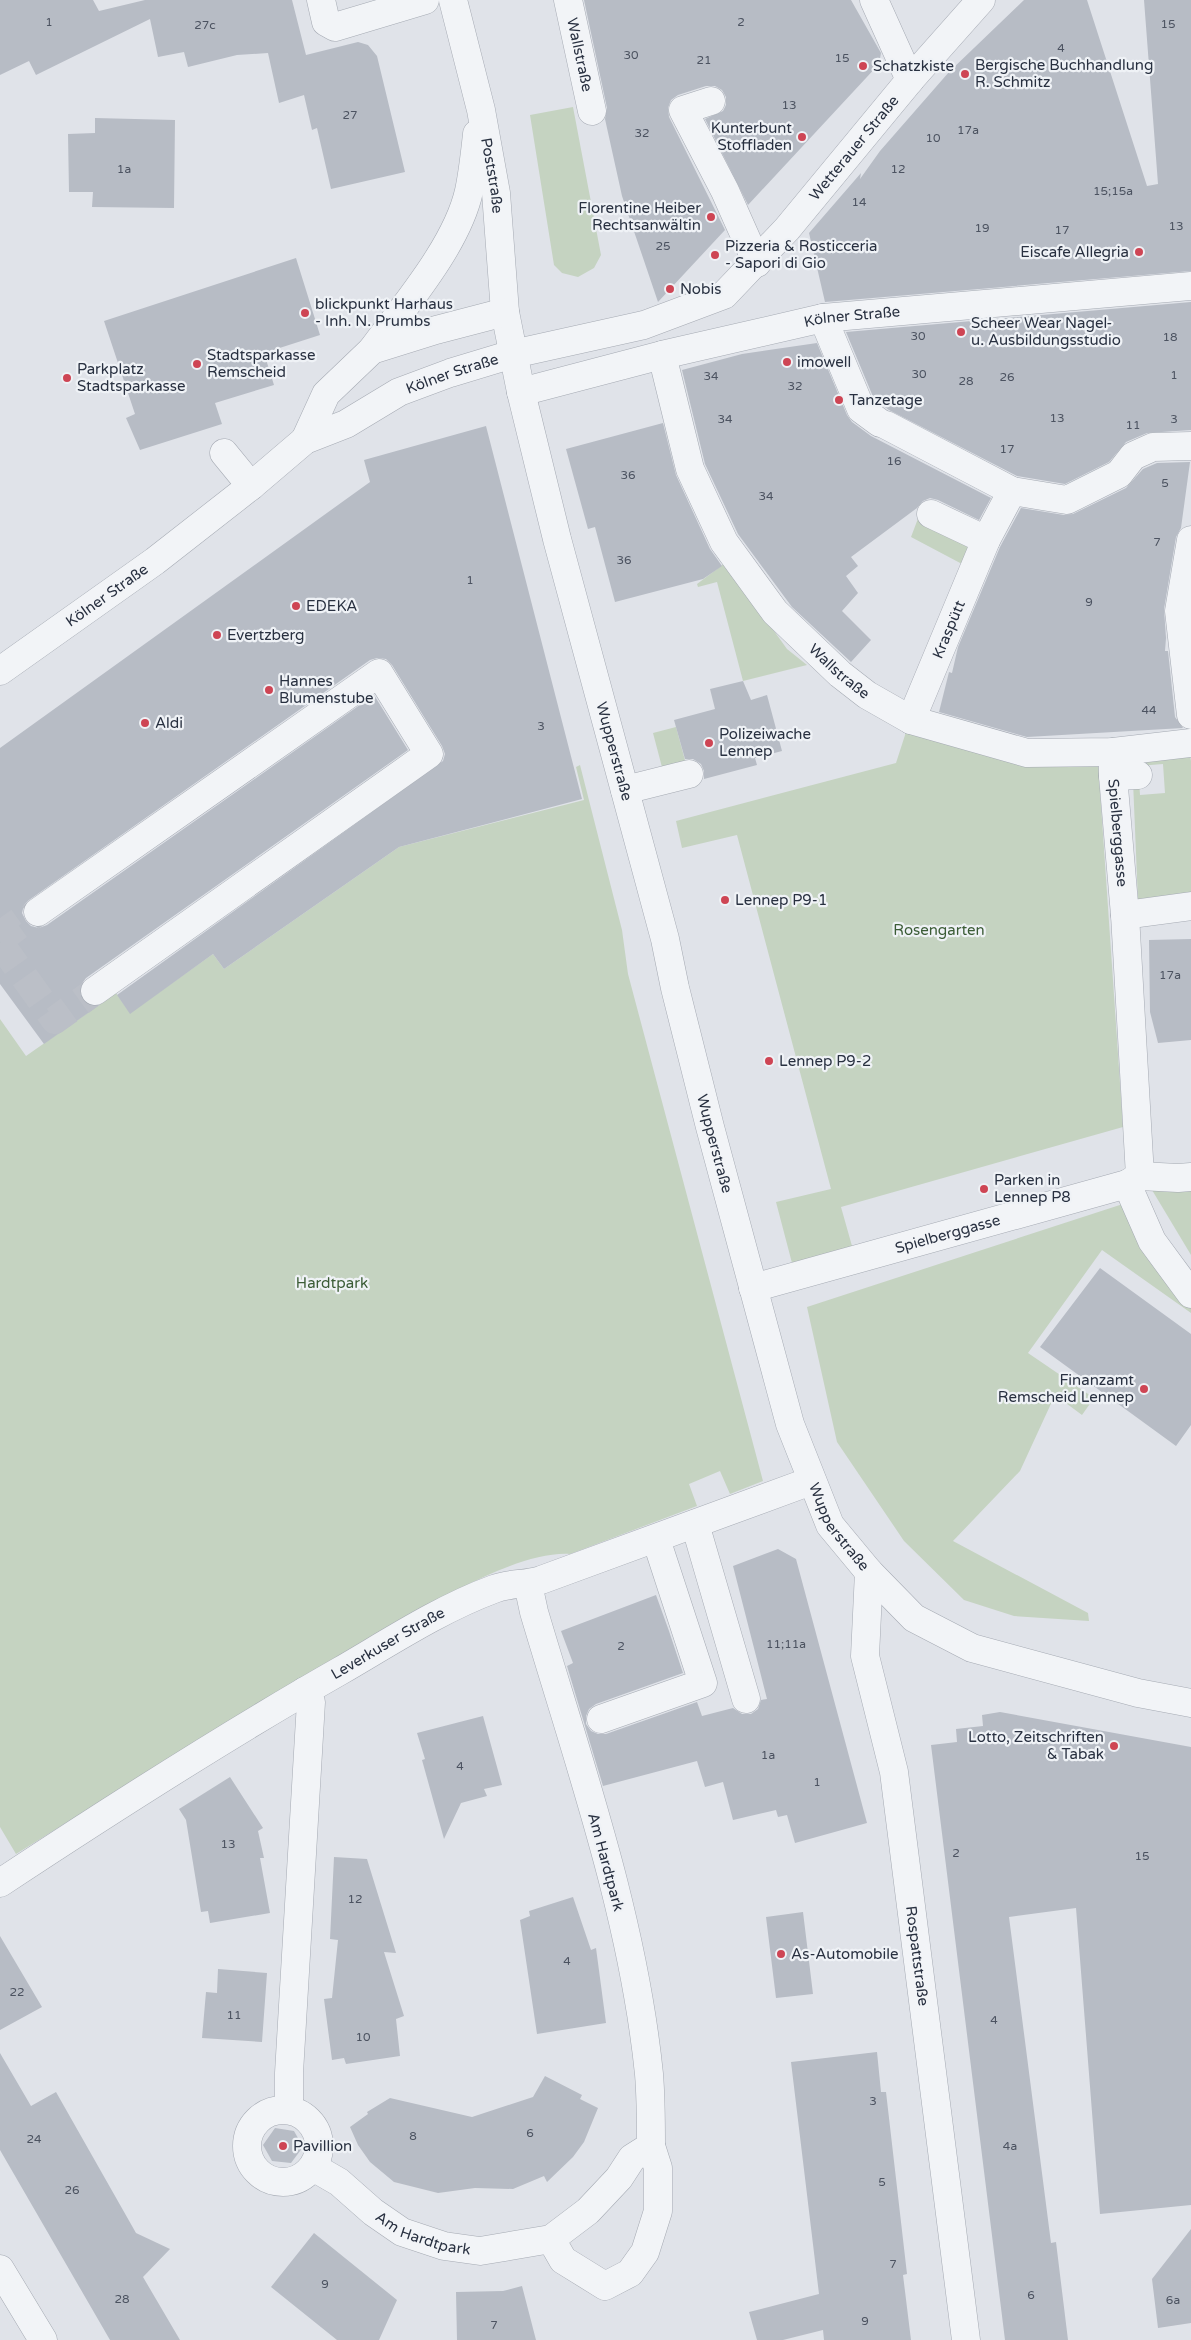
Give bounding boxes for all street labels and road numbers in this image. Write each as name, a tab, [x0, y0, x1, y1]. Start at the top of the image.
street label: Wallstraße	[563, 16, 597, 93]
street label: Wetterauer Straße	[805, 92, 903, 204]
street label: Poststraße	[477, 136, 507, 214]
street label: Kölner Straße	[802, 302, 901, 331]
street label: Kölner Straße	[403, 350, 501, 398]
street label: Kölner Straße	[62, 560, 151, 631]
street label: Kraspütt	[929, 597, 969, 661]
street label: Wallstraße	[805, 640, 873, 703]
street label: Wupperstraße	[592, 700, 636, 803]
street label: Spielberggasse	[1104, 778, 1132, 888]
street label: Wupperstraße	[693, 1092, 736, 1195]
street label: Spielberggasse	[893, 1211, 1002, 1257]
street label: Wupperstraße	[805, 1480, 873, 1574]
street label: Leverkuser Straße	[328, 1603, 448, 1683]
street label: Am Hardtpark	[584, 1811, 628, 1913]
street label: Rospattstraße	[902, 1905, 933, 2007]
street label: Am Hardtpark	[372, 2207, 472, 2259]

